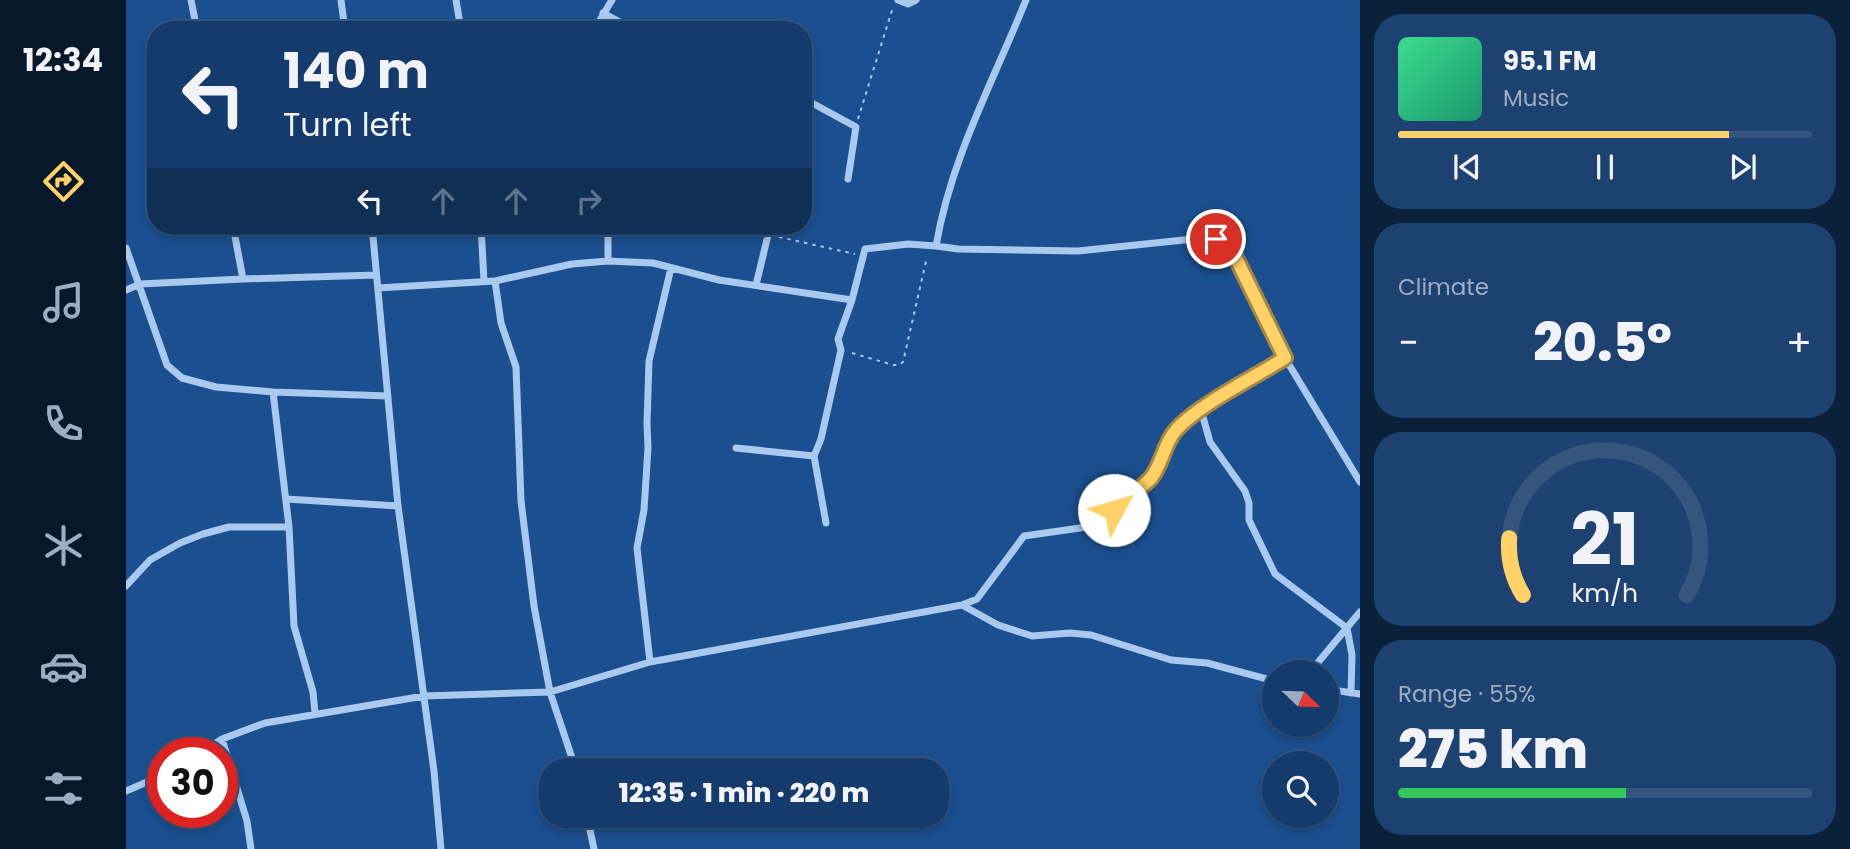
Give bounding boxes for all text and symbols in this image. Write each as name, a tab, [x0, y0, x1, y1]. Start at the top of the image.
text: 12:34	[23, 37, 103, 82]
text: 140 m	[283, 37, 429, 105]
text: 95.1 FM	[1503, 43, 1597, 79]
icon: left	[168, 49, 259, 140]
text: Music	[1503, 82, 1569, 114]
text: Turn left	[283, 102, 412, 147]
icon: previous	[1448, 148, 1486, 186]
icon: pause	[1586, 148, 1624, 186]
icon: next	[1724, 148, 1762, 186]
icon: directions	[39, 157, 88, 206]
icon: left	[351, 182, 389, 220]
icon: ahead	[424, 182, 462, 220]
icon: ahead	[497, 182, 535, 220]
icon: right	[570, 182, 608, 220]
pin	[1186, 209, 1246, 269]
icon: arrive	[1197, 220, 1235, 258]
text: Climate	[1398, 271, 1489, 303]
icon: music	[39, 278, 88, 327]
text: 20.5°	[1533, 306, 1672, 379]
text: −	[1398, 316, 1419, 369]
text: +	[1786, 316, 1812, 369]
icon: phone	[39, 399, 88, 448]
position arrow	[1077, 473, 1151, 547]
text: 21	[1571, 489, 1639, 590]
icon: climate	[39, 521, 88, 570]
text: km/h	[1572, 576, 1638, 611]
icon: car	[39, 642, 88, 691]
north arrow	[1262, 660, 1339, 737]
map controls	[1262, 660, 1339, 828]
text: Range · 55%	[1398, 678, 1536, 710]
text: 275 km	[1398, 713, 1588, 786]
speed limit sign: 30	[147, 737, 238, 828]
button: search	[1262, 751, 1339, 828]
icon: filters	[39, 764, 88, 813]
text: 12:35 · 1 min · 220 m	[619, 775, 869, 811]

